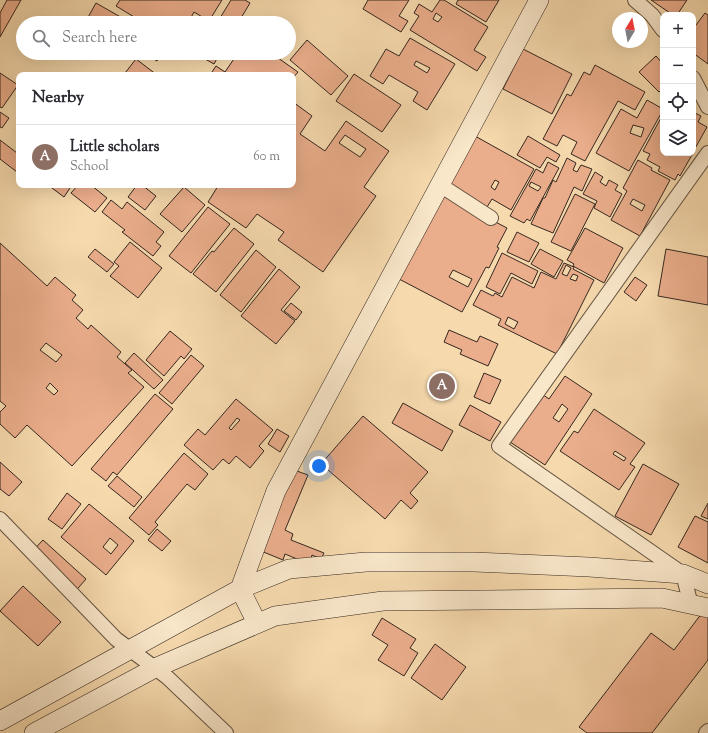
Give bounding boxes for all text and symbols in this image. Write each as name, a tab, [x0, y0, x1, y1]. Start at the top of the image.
north arrow	[612, 12, 648, 48]
map controls	[660, 12, 696, 156]
button: +	[660, 12, 696, 48]
search box	[16, 16, 296, 60]
icon: search	[30, 27, 52, 49]
text: Search here	[62, 28, 137, 49]
button: −	[660, 48, 696, 84]
button: locate	[660, 84, 696, 120]
text: Nearby	[32, 86, 84, 110]
button: layers	[660, 120, 696, 156]
text: Little scholars	[70, 137, 160, 158]
text: A	[40, 148, 50, 166]
text: 60 m	[253, 148, 280, 166]
text: School	[70, 158, 109, 176]
pin: A	[429, 371, 455, 401]
your location	[309, 456, 329, 476]

